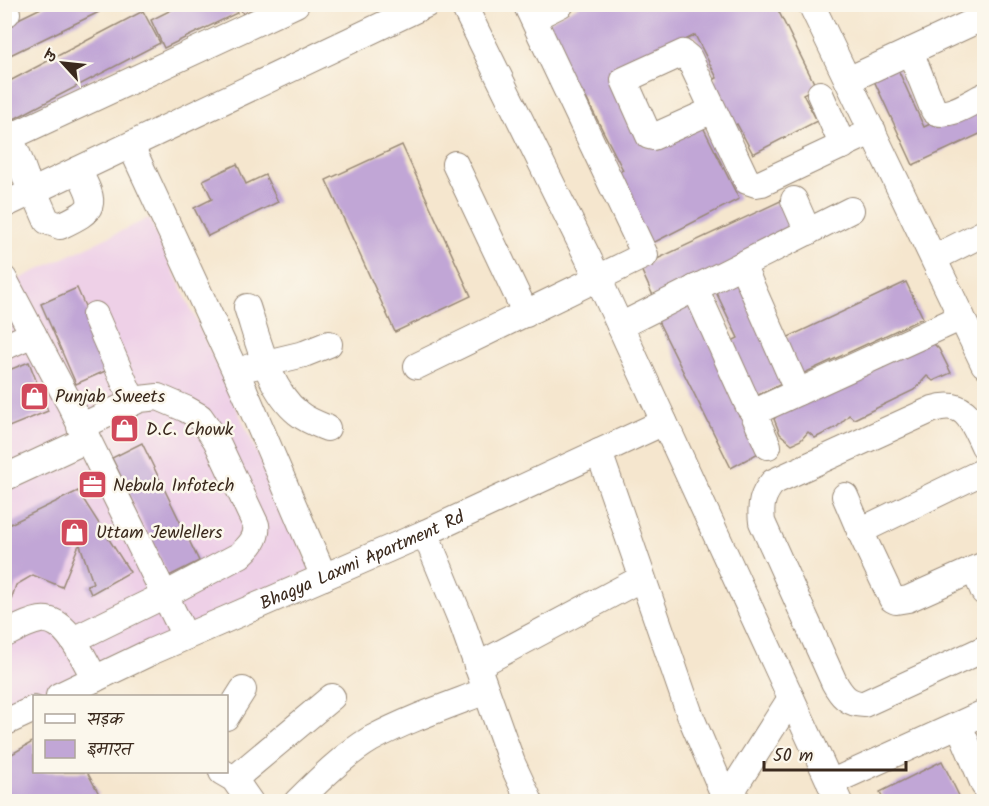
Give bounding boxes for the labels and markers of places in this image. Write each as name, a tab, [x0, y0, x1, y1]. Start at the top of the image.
shop icon: Punjab Sweets	[18, 380, 50, 412]
place label: Punjab Sweets	[55, 383, 166, 412]
shop icon: D.C. Chowk	[109, 413, 141, 445]
place label: D.C. Chowk	[146, 416, 234, 445]
office icon: Nebula Infotech	[76, 469, 108, 501]
place label: Nebula Infotech	[113, 472, 234, 501]
shop icon: Uttam Jewlellers	[59, 516, 91, 548]
place label: Uttam Jewlellers	[96, 519, 223, 548]

